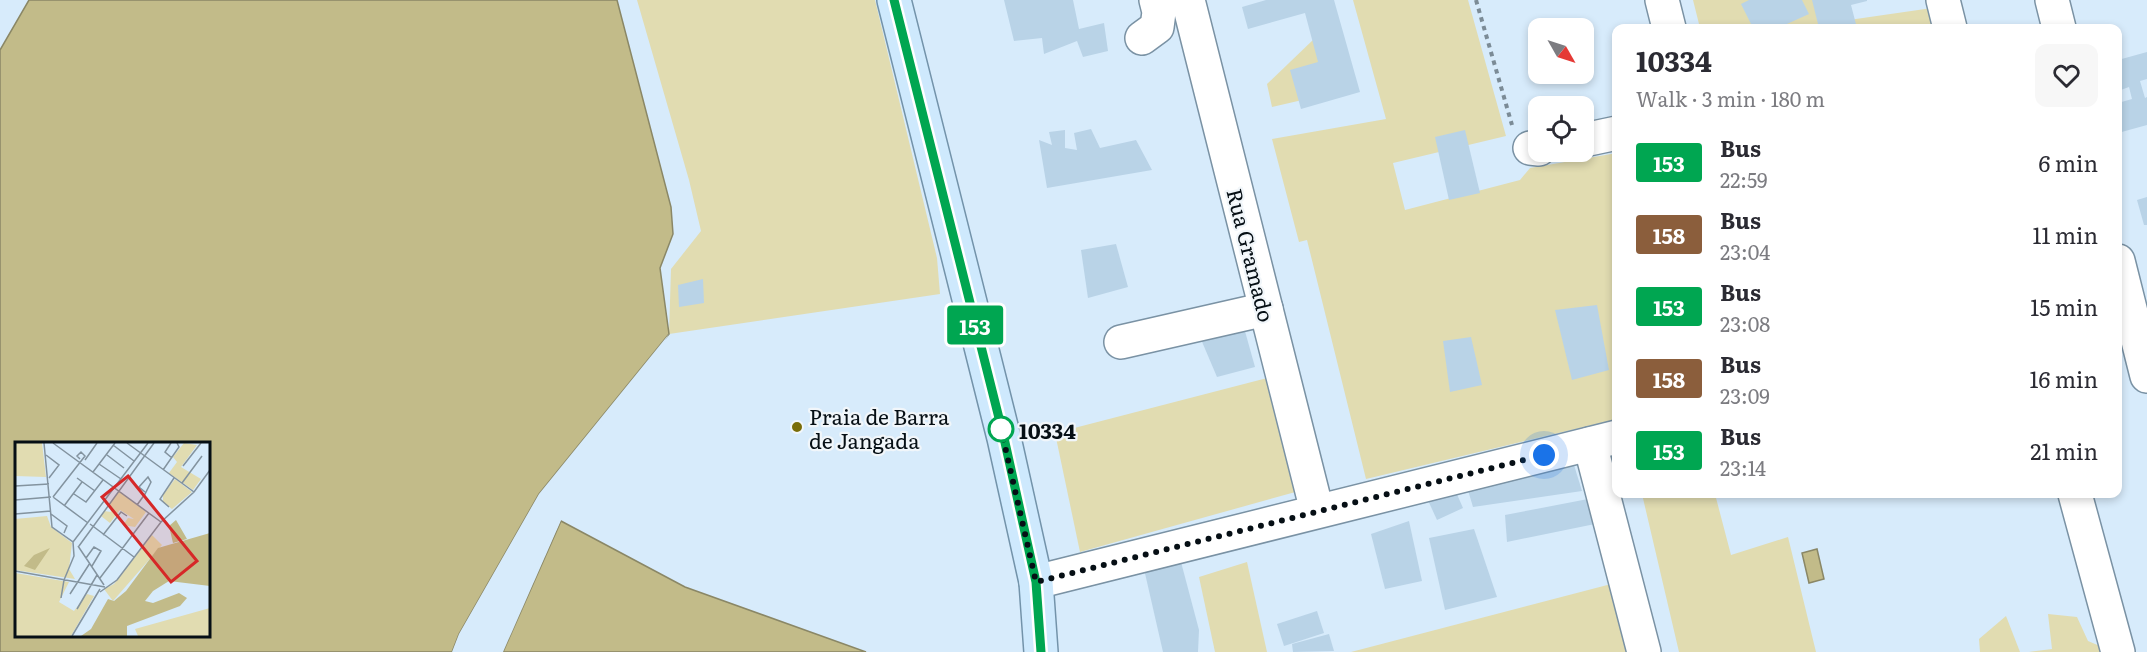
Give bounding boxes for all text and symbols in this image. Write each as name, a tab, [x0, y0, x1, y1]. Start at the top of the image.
north arrow	[1528, 18, 1594, 84]
map controls	[1528, 18, 1594, 162]
text: 10334	[1636, 39, 1712, 81]
button: heart	[2035, 44, 2098, 107]
text: Walk · 3 min · 180 m	[1636, 83, 1825, 113]
button: locate	[1528, 96, 1594, 162]
text: Bus	[1720, 131, 1761, 164]
text: 6 min	[2039, 146, 2098, 179]
text: 153	[1653, 147, 1685, 178]
text: 22:59	[1720, 164, 1768, 194]
street label: Rua Gramado	[1220, 185, 1284, 325]
text: Bus	[1720, 203, 1761, 236]
text: 11 min	[2032, 218, 2098, 251]
text: 158	[1653, 219, 1685, 250]
text: 23:04	[1720, 236, 1770, 266]
text: Bus	[1720, 275, 1761, 308]
text: 15 min	[2030, 290, 2098, 323]
text: 153	[1653, 291, 1685, 322]
line badge: 153	[940, 306, 1010, 344]
text: 23:08	[1720, 308, 1770, 338]
text: 153	[959, 310, 991, 341]
text: Bus	[1720, 347, 1761, 380]
text: 16 min	[2030, 362, 2098, 395]
text: 158	[1653, 363, 1685, 394]
text: 23:09	[1720, 380, 1770, 410]
place label: Praia de Barra de Jangada	[809, 400, 950, 455]
place label: 10334	[1019, 414, 1076, 445]
marker: 10334	[988, 416, 1014, 442]
text: Bus	[1720, 419, 1761, 452]
marker: Praia de Barra de Jangada	[790, 420, 804, 434]
text: 21 min	[2030, 434, 2098, 467]
text: 153	[1653, 435, 1685, 466]
your location	[1529, 440, 1559, 470]
inset map	[15, 442, 210, 637]
text: 23:14	[1720, 452, 1766, 482]

